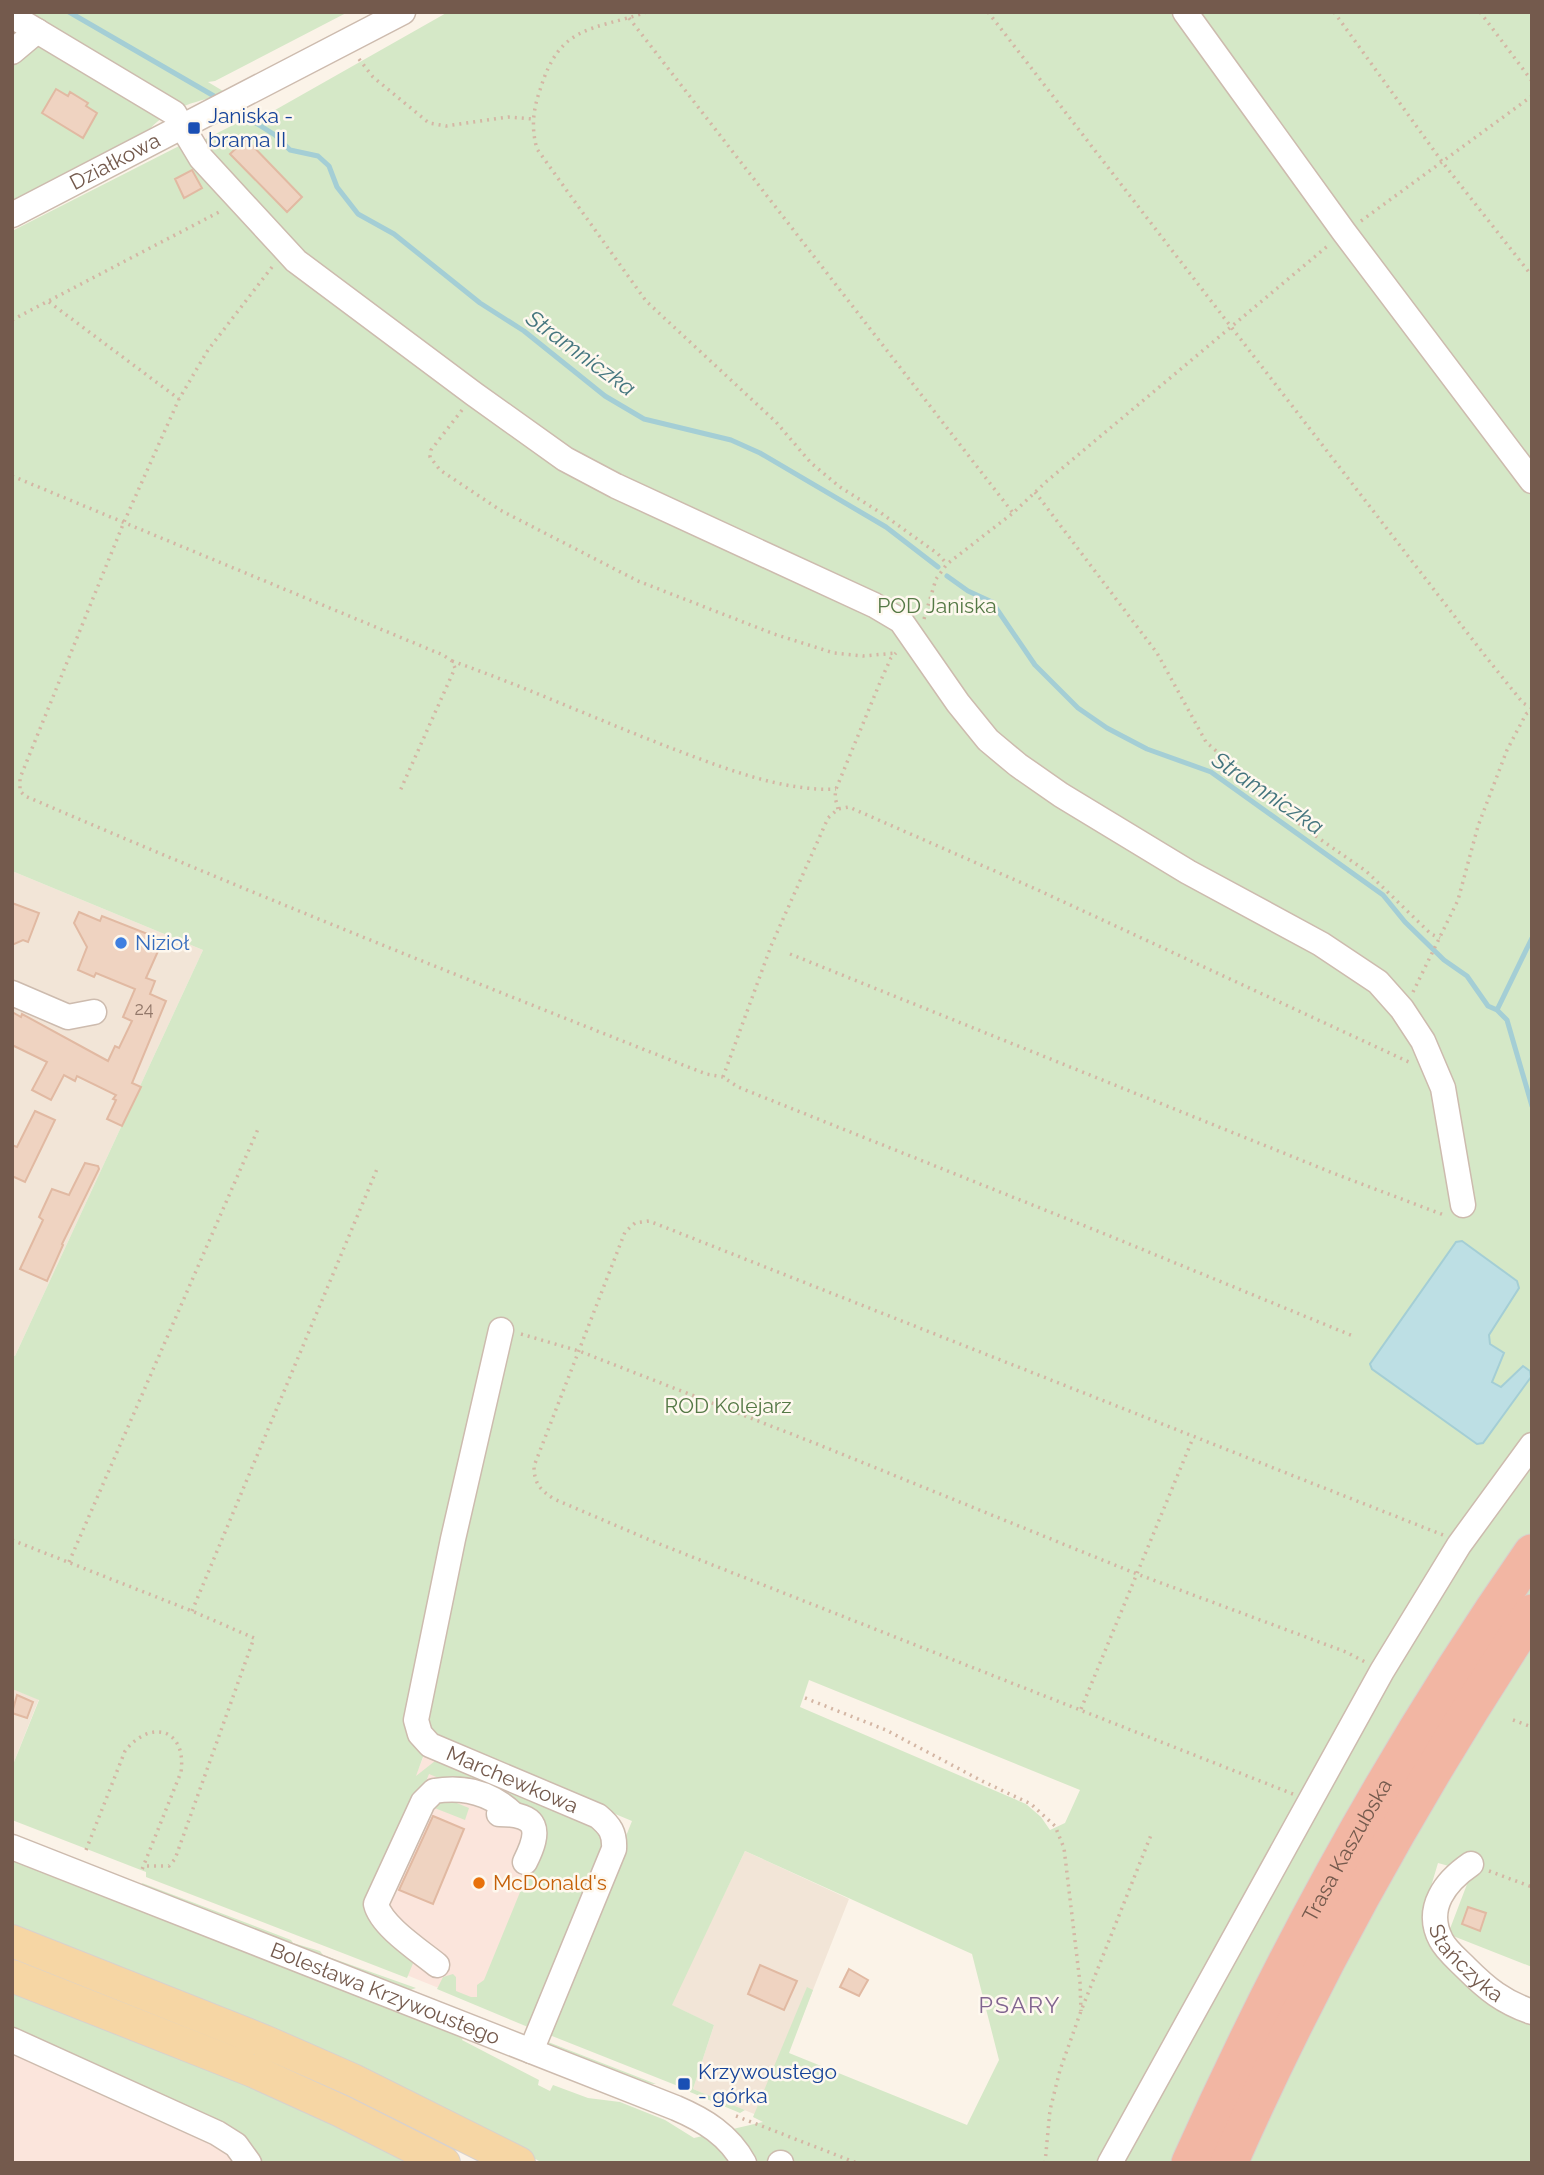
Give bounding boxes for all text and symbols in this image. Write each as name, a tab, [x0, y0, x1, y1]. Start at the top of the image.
place label: Janiska - brama II	[208, 103, 293, 152]
marker: Janiska - brama II	[186, 120, 202, 136]
street label: Działkowa	[65, 127, 164, 195]
water label: Stramniczka	[520, 303, 642, 401]
park label: POD Janiska	[877, 593, 997, 618]
water label: Stramniczka	[1207, 745, 1329, 840]
place label: Nizioł	[135, 930, 190, 955]
marker: Nizioł	[113, 935, 129, 951]
house number: 24	[134, 998, 154, 1019]
park label: ROD Kolejarz	[664, 1393, 792, 1418]
street label: Marchewkowa	[443, 1740, 582, 1818]
street label: Trasa Kaszubska	[1297, 1774, 1397, 1926]
place label: McDonald's	[493, 1870, 607, 1895]
marker: McDonald's	[471, 1875, 487, 1891]
street label: Stańczyka	[1424, 1921, 1508, 2007]
street label: Bolesława Krzywoustego	[267, 1937, 504, 2050]
district label: PSARY	[979, 1991, 1061, 2018]
place label: Krzywoustego - górka	[698, 2059, 837, 2108]
marker: Krzywoustego - górka	[676, 2076, 692, 2092]

